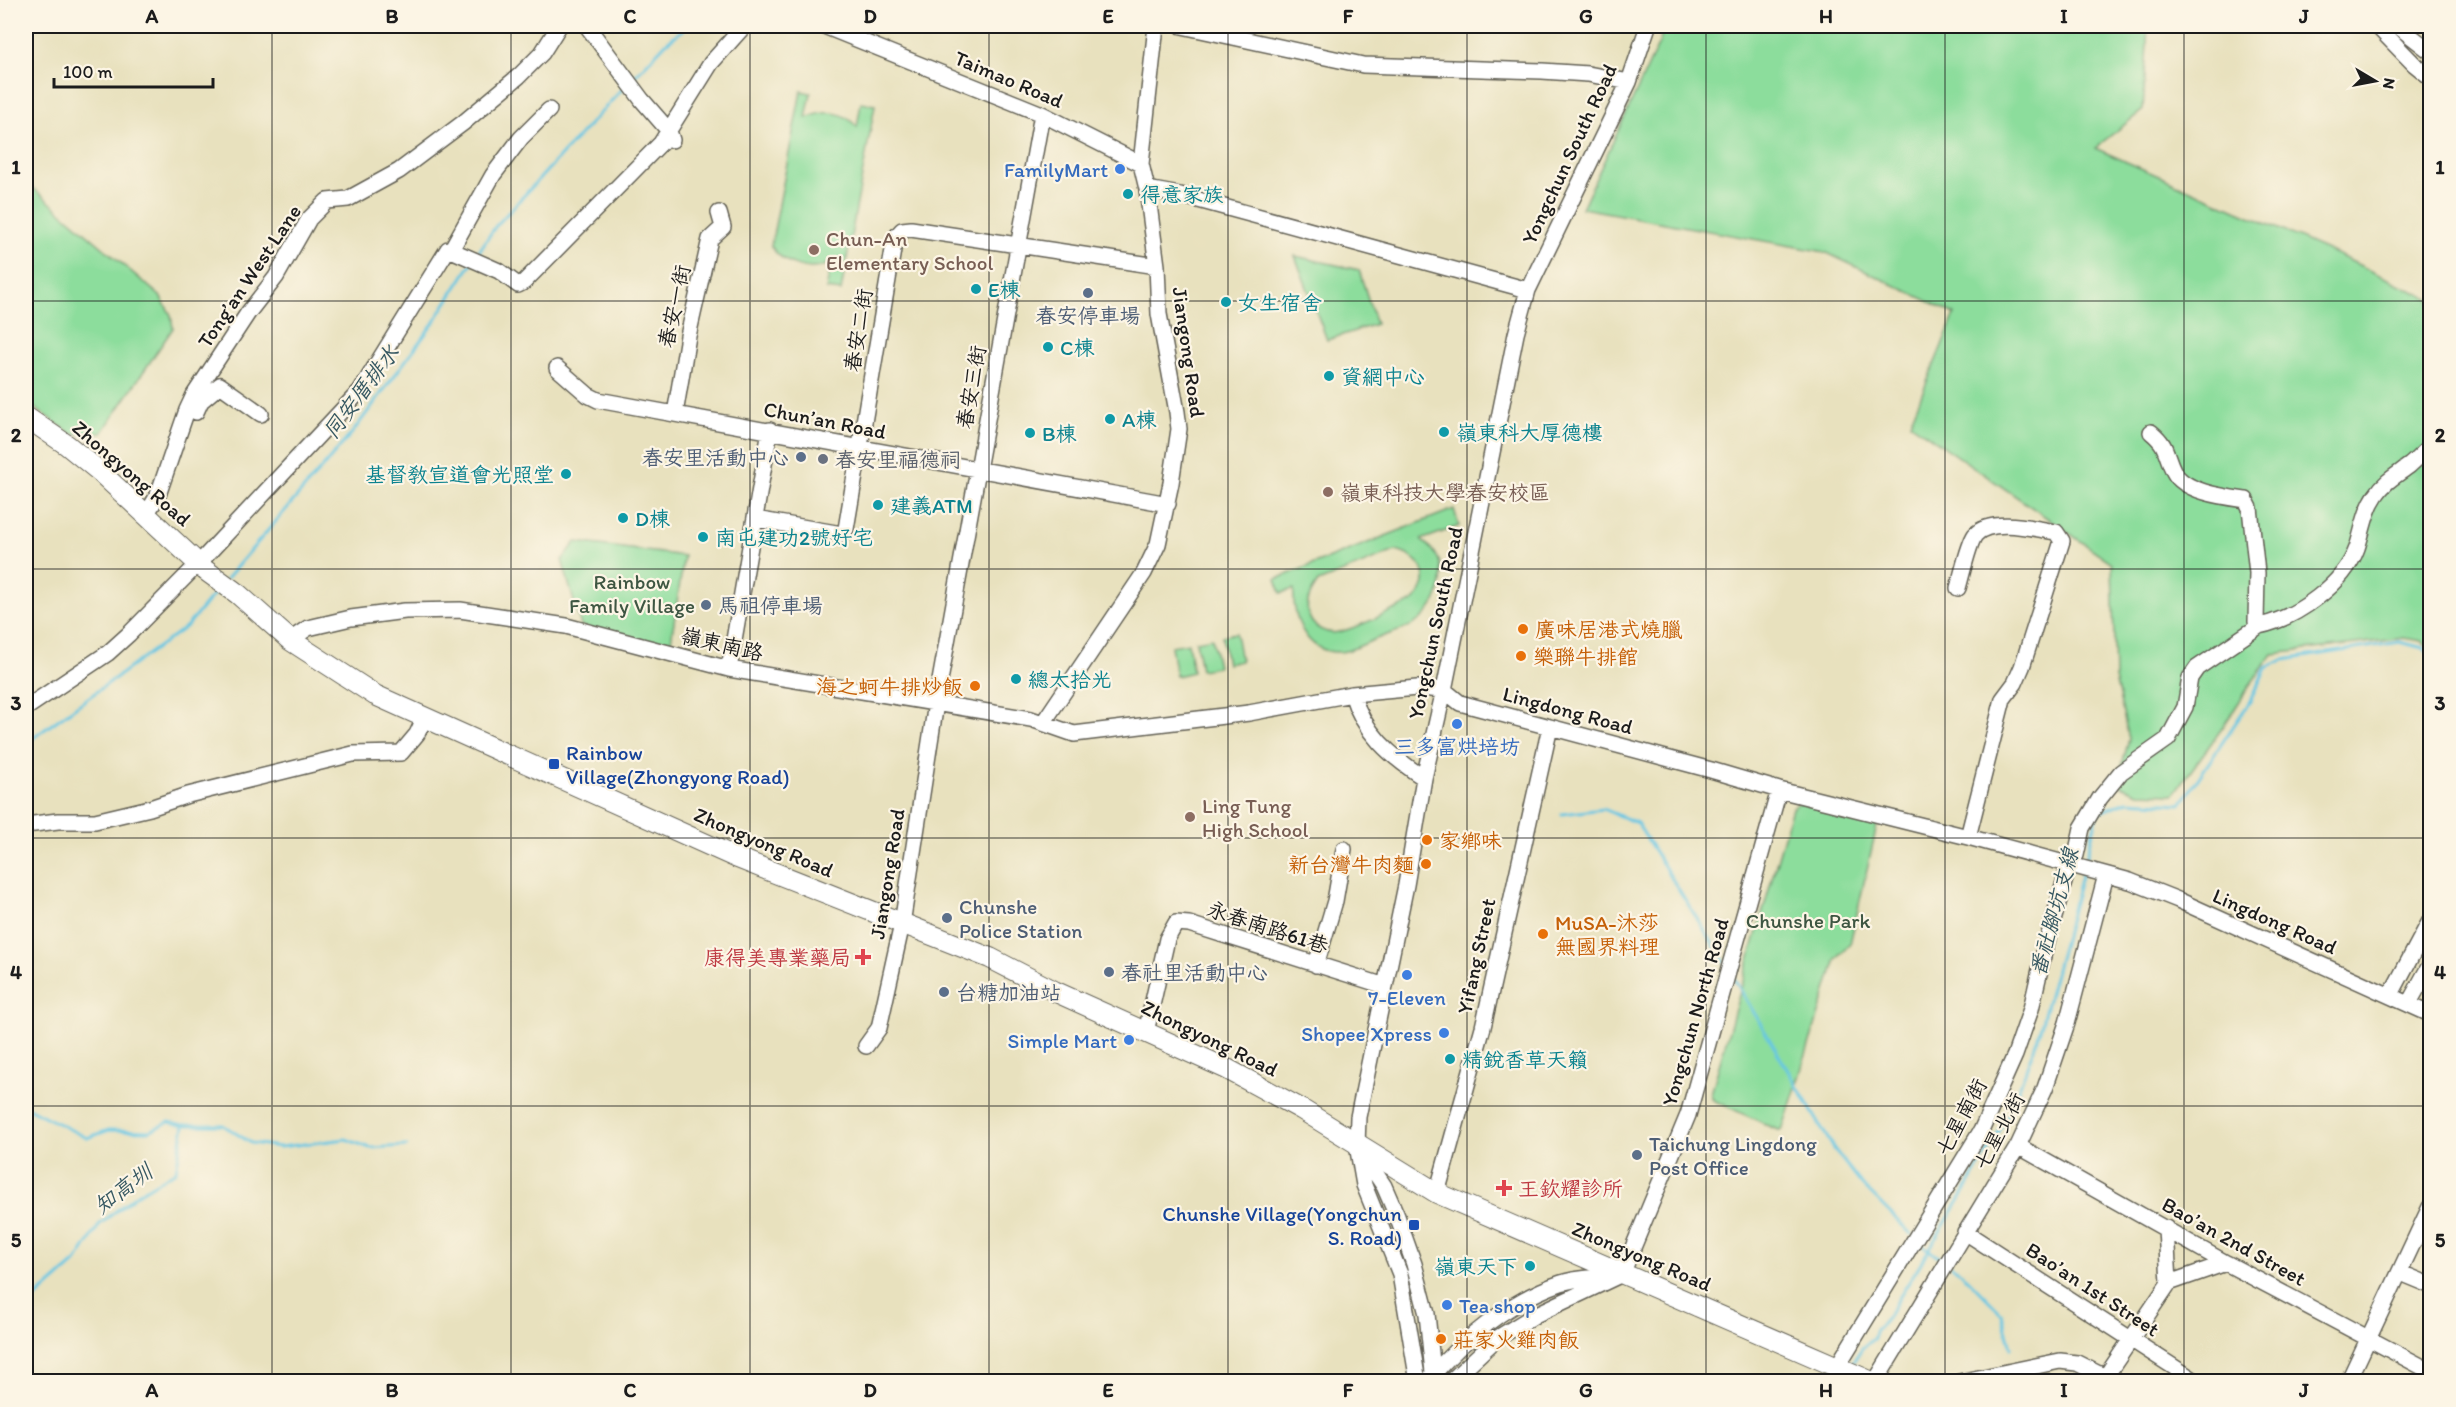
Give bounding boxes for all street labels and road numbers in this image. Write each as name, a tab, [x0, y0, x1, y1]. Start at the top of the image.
street label: Taimao Road	[951, 45, 1068, 113]
street label: Yongchun South Road	[1516, 60, 1622, 248]
street label: Tong’an West Lane	[192, 200, 306, 352]
street label: 春安一街	[653, 262, 695, 350]
street label: Jiangong Road	[1167, 285, 1211, 419]
street label: 春安二街	[839, 287, 877, 373]
street label: 春安三街	[951, 343, 991, 431]
street label: Chun’an Road	[762, 396, 889, 444]
street label: Zhongyong Road	[68, 415, 197, 532]
street label: Yongchun South Road	[1402, 524, 1468, 722]
street label: 嶺東南路	[678, 622, 766, 666]
street label: Lingdong Road	[1500, 681, 1636, 740]
street label: Zhongyong Road	[691, 801, 838, 883]
street label: Jiangong Road	[864, 807, 910, 941]
street label: Lingdong Road	[2209, 882, 2342, 960]
street label: 永春南路61巷	[1204, 896, 1332, 958]
street label: Yifang Street	[1452, 896, 1500, 1016]
street label: Yongchun North Road	[1656, 915, 1734, 1109]
street label: Zhongyong Road	[1138, 994, 1283, 1082]
street label: 七星南街	[1930, 1074, 1992, 1160]
street label: 七星北街	[1968, 1088, 2030, 1174]
street label: Bao’an 2nd Street	[2158, 1191, 2310, 1291]
street label: Zhongyong Road	[1569, 1215, 1716, 1297]
street label: Bao’an 1st Street	[2022, 1237, 2164, 1341]

